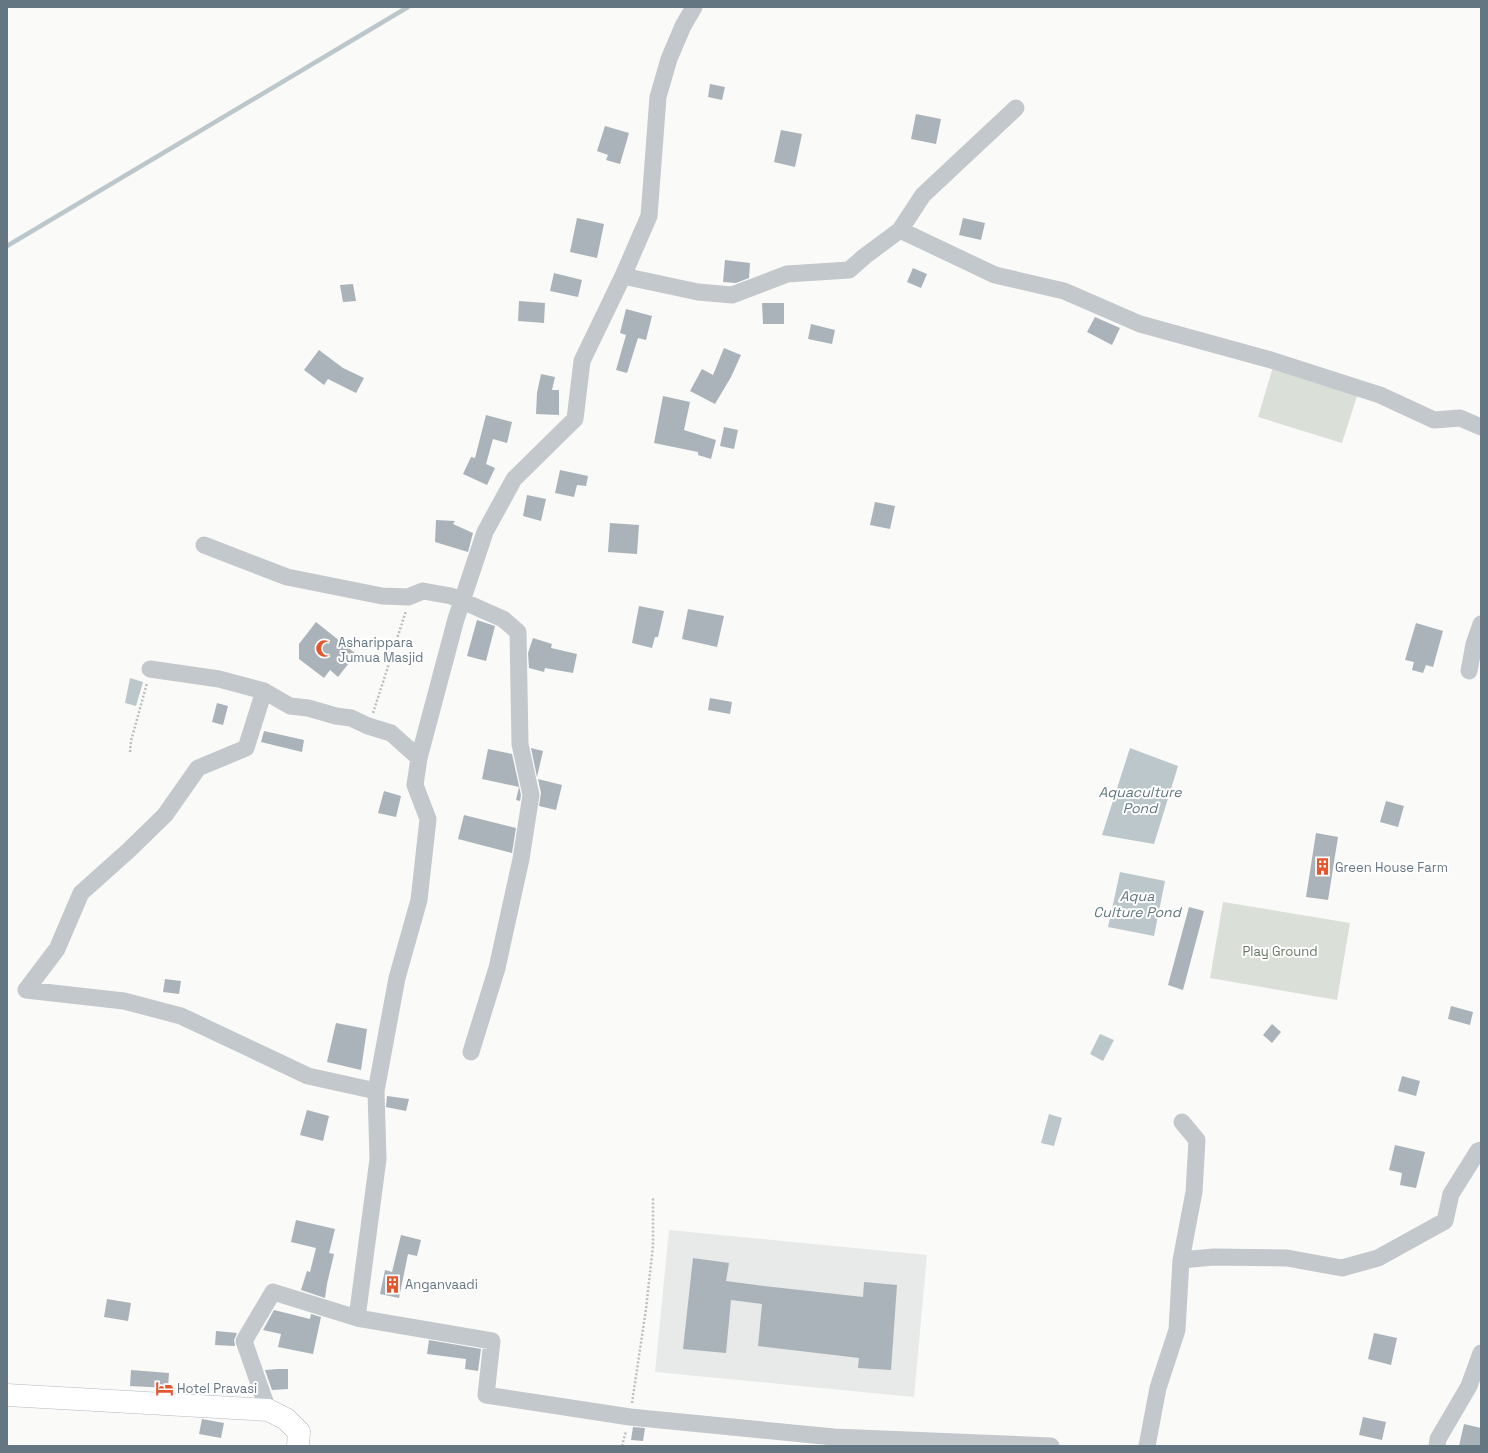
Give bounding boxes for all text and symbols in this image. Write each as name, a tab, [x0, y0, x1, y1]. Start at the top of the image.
place label: Asharippara Jumua Masjid	[338, 634, 423, 666]
mosque icon: Asharippara Jumua Masjid	[315, 639, 335, 659]
water label: Aquaculture Pond	[1099, 783, 1182, 817]
building icon: Green House Farm	[1312, 857, 1332, 877]
place label: Green House Farm	[1335, 859, 1448, 876]
water label: Aqua Culture Pond	[1093, 887, 1183, 921]
park label: Play Ground	[1242, 943, 1318, 960]
building icon: Anganvaadi	[382, 1274, 402, 1294]
place label: Anganvaadi	[405, 1276, 478, 1293]
hotel icon: Hotel Pravasi	[154, 1378, 174, 1398]
place label: Hotel Pravasi	[177, 1380, 257, 1397]

